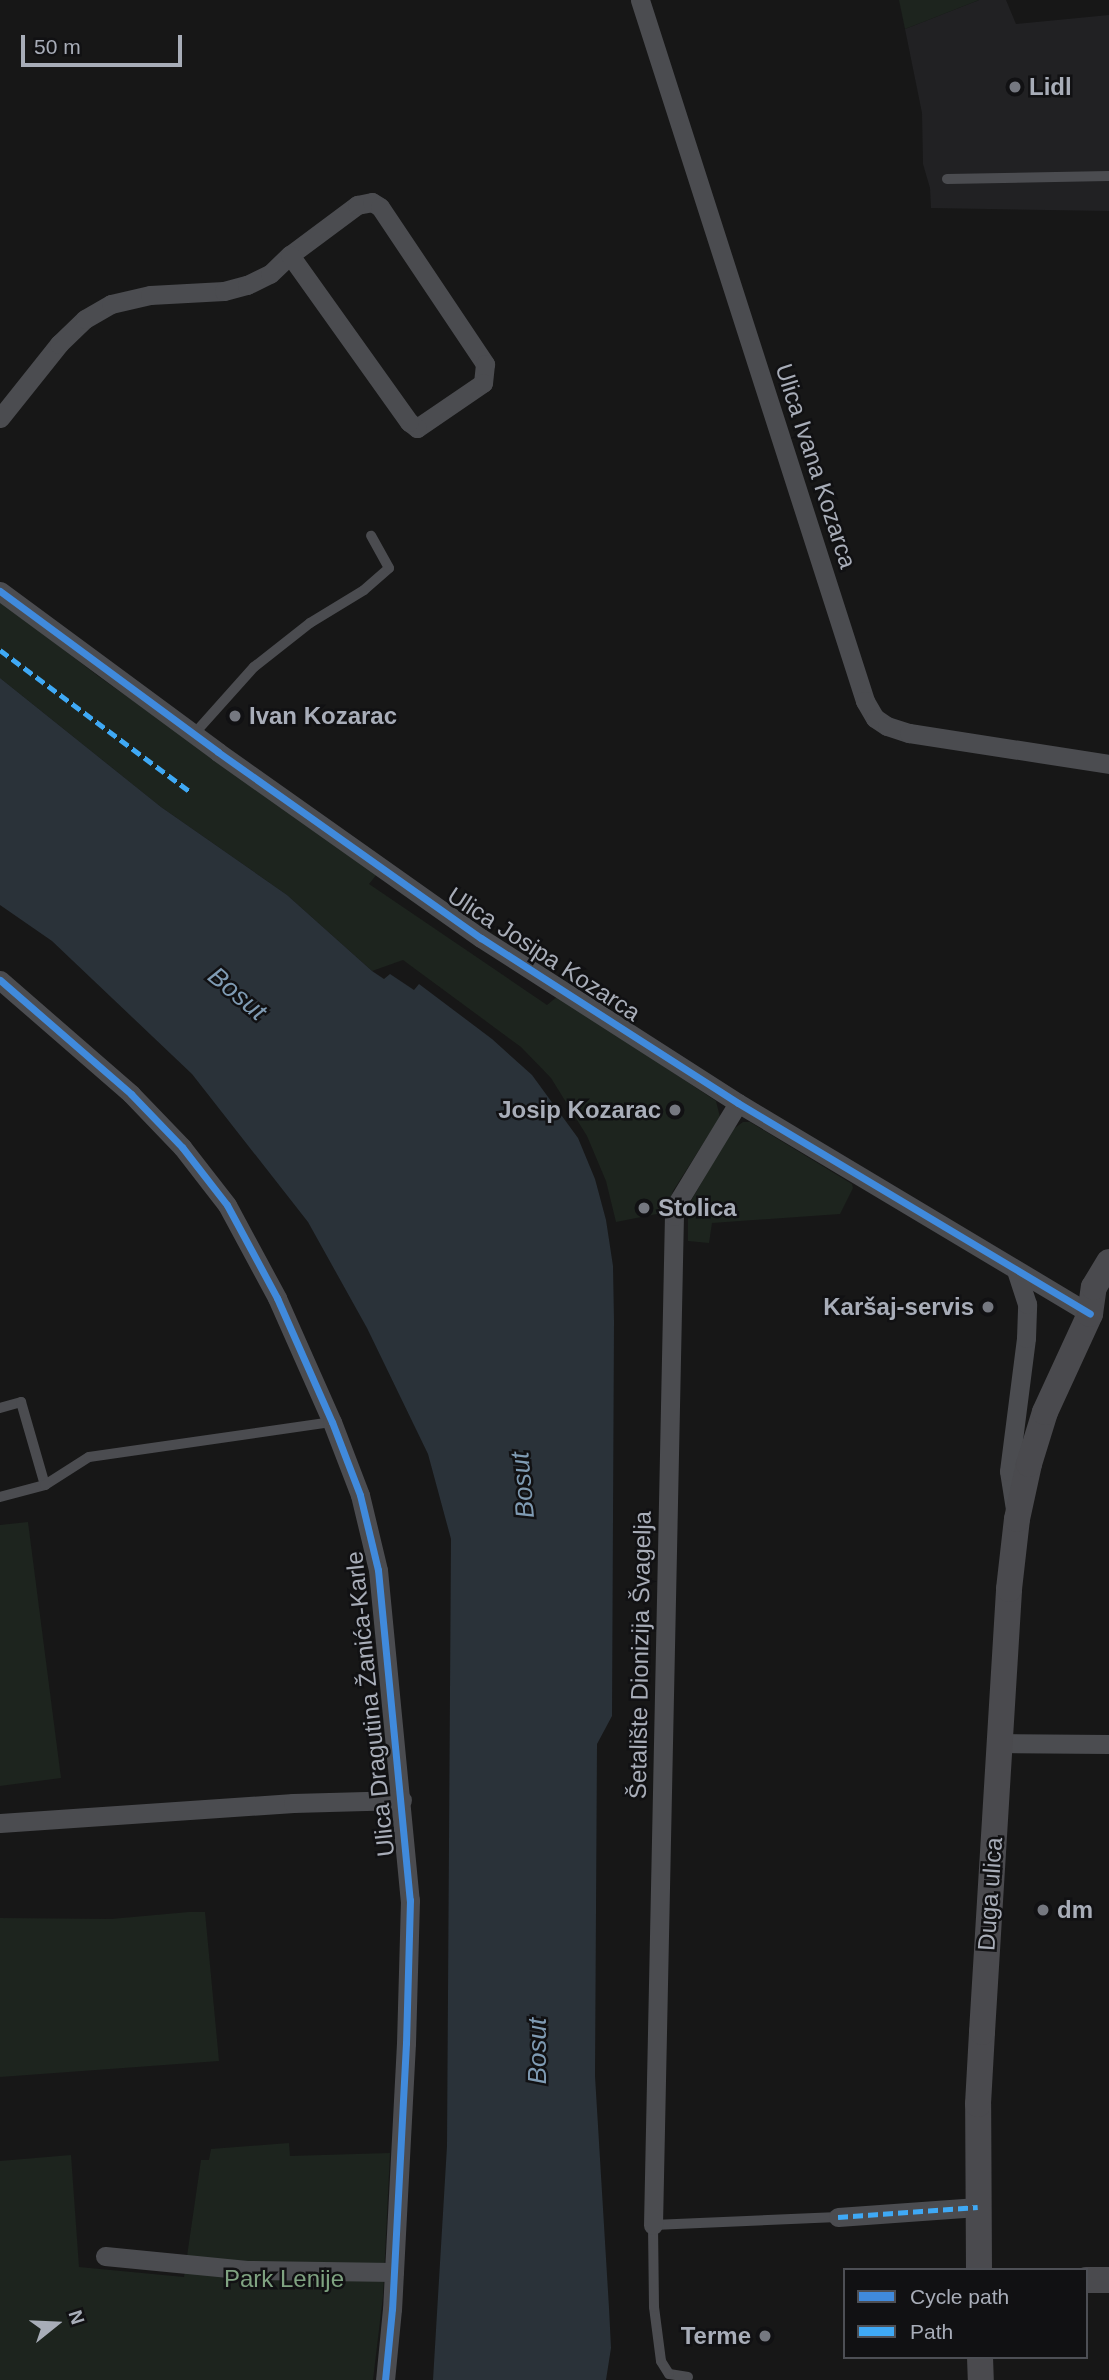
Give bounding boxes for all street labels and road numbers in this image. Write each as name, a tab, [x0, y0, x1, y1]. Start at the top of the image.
street label: Ulica Ivana Kozarca	[769, 360, 863, 572]
street label: Ulica Josipa Kozarca	[442, 881, 646, 1027]
street label: Šetalište Dionizija Švagelja	[623, 1511, 657, 1799]
street label: Ulica Dragutina Žanića-Karle	[340, 1550, 400, 1858]
street label: Duga ulica	[972, 1836, 1008, 1952]

